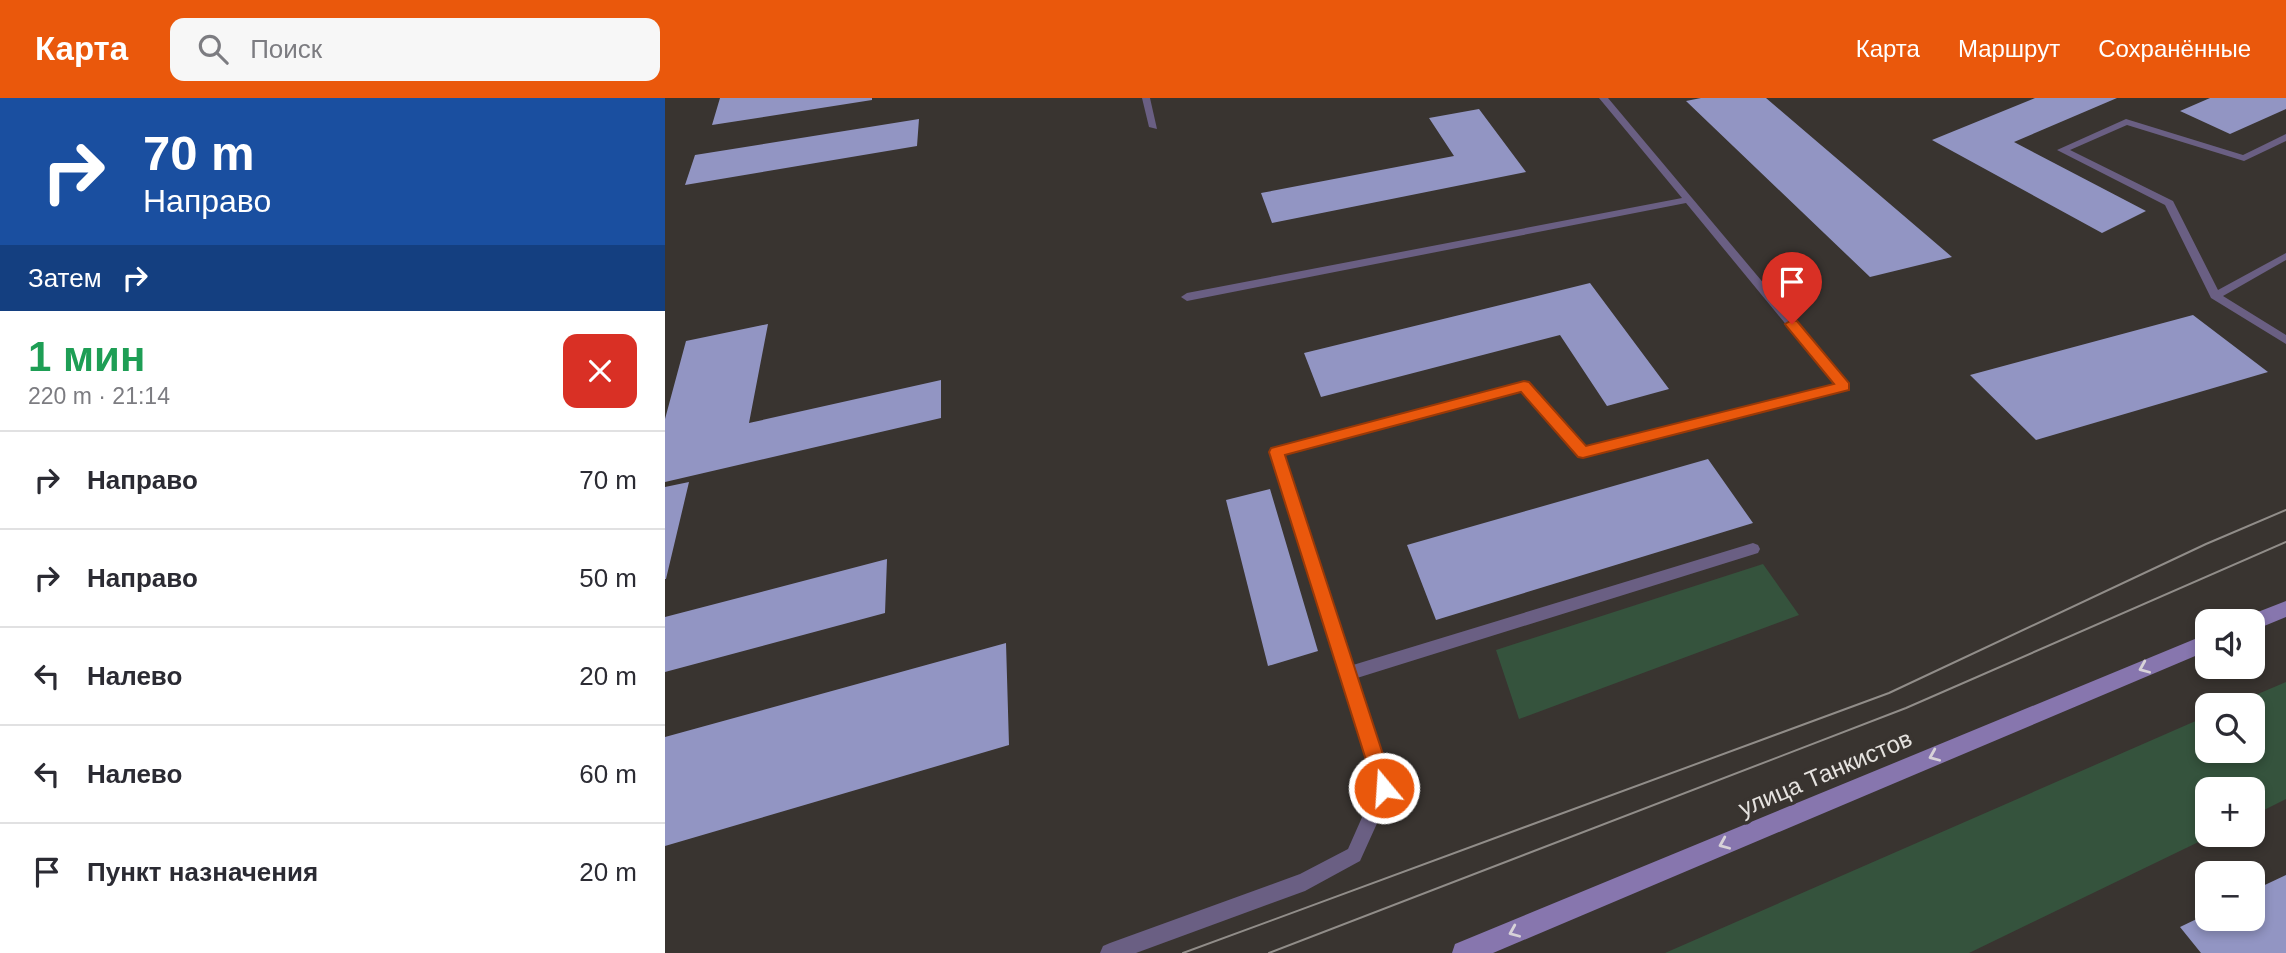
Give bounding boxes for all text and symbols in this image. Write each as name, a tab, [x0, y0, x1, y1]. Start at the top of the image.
search box	[170, 18, 660, 81]
text: Карта	[35, 30, 128, 67]
icon: search	[194, 30, 232, 68]
text: Поиск	[250, 34, 322, 64]
text: Карта	[1856, 35, 1920, 62]
text: Маршрут	[1958, 35, 2060, 62]
text: Сохранённые	[2098, 35, 2251, 62]
icon: right	[28, 126, 119, 217]
text: 70 m	[143, 126, 255, 180]
text: Направо	[143, 183, 271, 219]
pin	[1762, 252, 1822, 324]
icon: right	[116, 259, 154, 297]
text: Затем	[28, 263, 102, 293]
icon: arrive	[1773, 263, 1811, 301]
text: 1 мин	[28, 333, 145, 380]
button: close	[563, 334, 637, 408]
text: 220 m · 21:14	[28, 383, 170, 409]
icon: right	[28, 461, 66, 499]
text: Направо	[87, 465, 198, 495]
text: 70 m	[579, 465, 637, 495]
icon: right	[28, 559, 66, 597]
text: Направо	[87, 563, 198, 593]
text: 50 m	[579, 563, 637, 593]
map controls	[2195, 609, 2265, 931]
button: sound	[2195, 609, 2265, 679]
icon: left	[28, 657, 66, 695]
one-way arrow	[2139, 660, 2151, 674]
text: Налево	[87, 661, 182, 691]
text: 20 m	[579, 661, 637, 691]
button: search	[2195, 693, 2265, 763]
street label: улица Танкистов	[1734, 724, 1916, 822]
one-way arrow	[1929, 748, 1941, 762]
position arrow	[1347, 751, 1421, 825]
icon: left	[28, 755, 66, 793]
text: Налево	[87, 759, 182, 789]
text: 60 m	[579, 759, 637, 789]
button: +	[2195, 777, 2265, 847]
one-way arrow	[1719, 836, 1731, 850]
icon: arrive	[28, 853, 66, 891]
text: Пункт назначения	[87, 857, 318, 887]
text: 20 m	[579, 857, 637, 887]
button: −	[2195, 861, 2265, 931]
one-way arrow	[1509, 924, 1522, 938]

